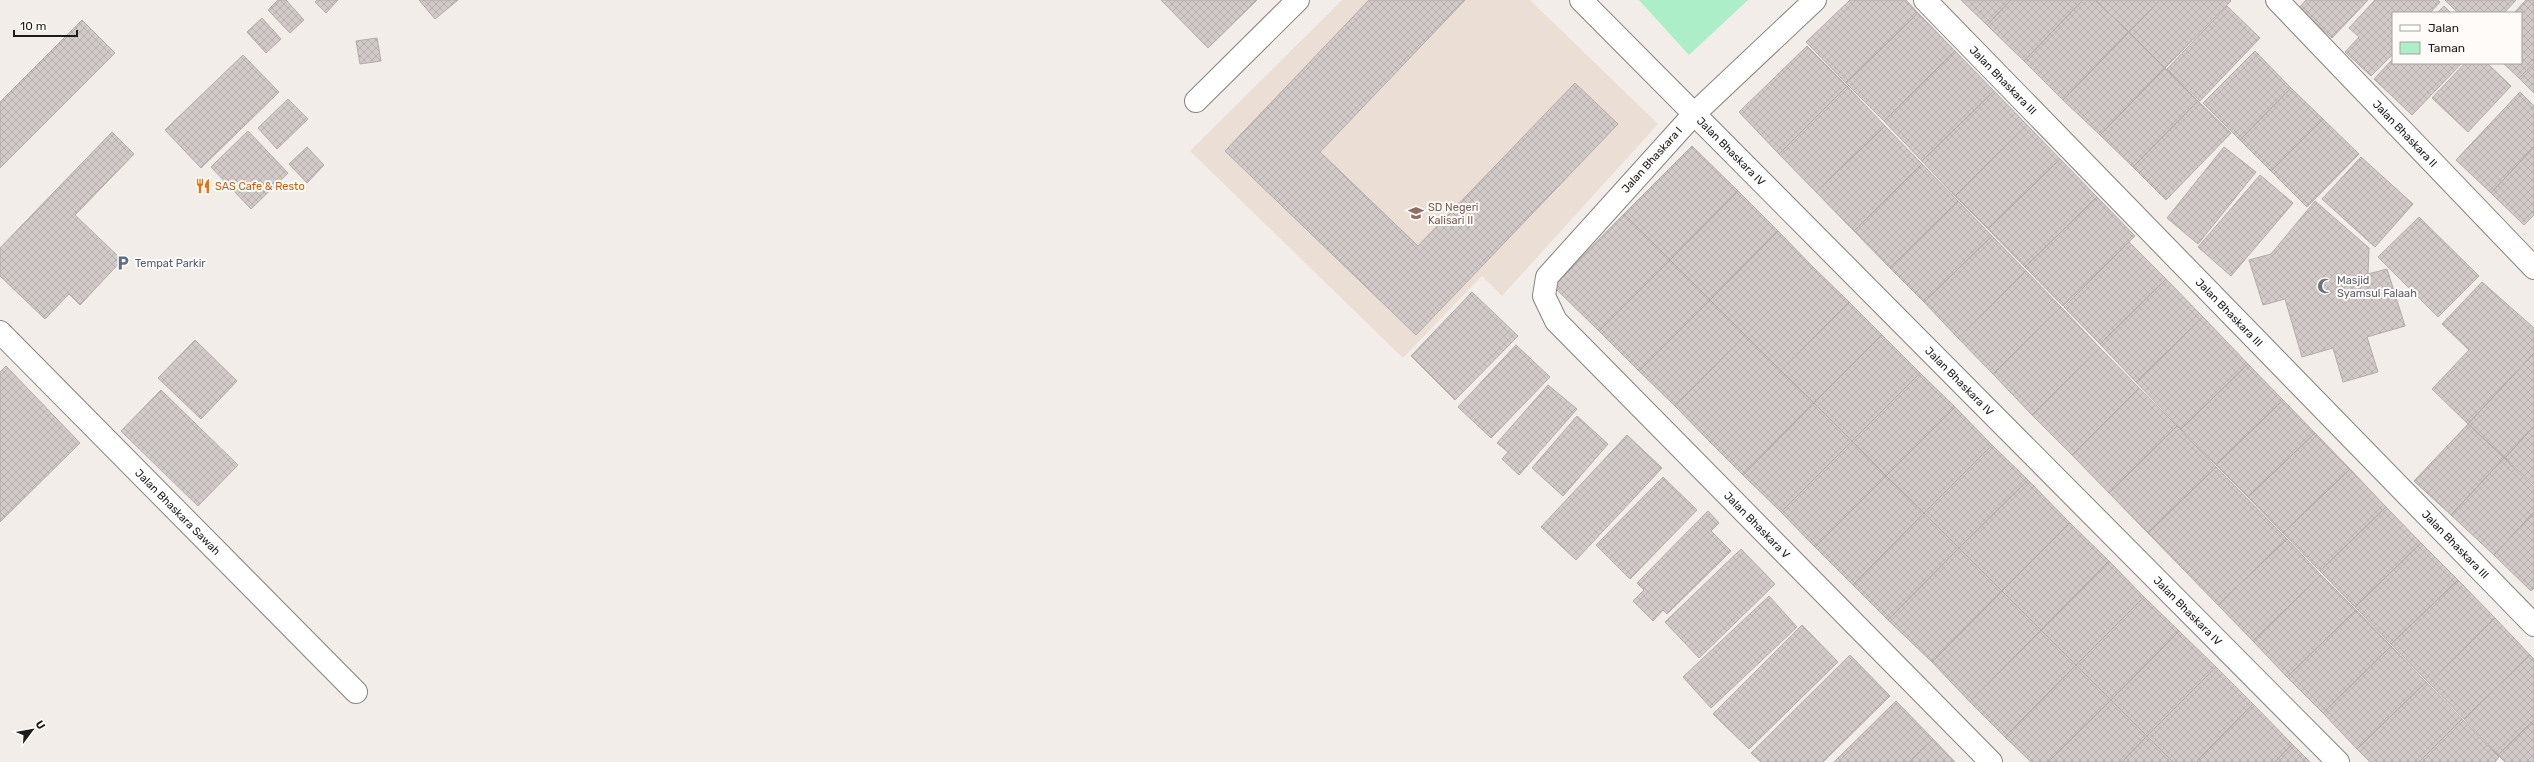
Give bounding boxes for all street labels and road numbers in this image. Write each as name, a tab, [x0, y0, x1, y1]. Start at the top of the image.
street label: Jalan Bhaskara III	[1967, 43, 2039, 117]
street label: Jalan Bhaskara II	[2370, 97, 2440, 170]
street label: Jalan Bhaskara IV	[1694, 114, 1768, 188]
street label: Jalan Bhaskara I	[1619, 124, 1685, 196]
street label: Jalan Bhaskara III	[2193, 275, 2266, 349]
street label: Jalan Bhaskara IV	[1923, 344, 1996, 418]
street label: Jalan Bhaskara Sawah	[133, 466, 223, 558]
street label: Jalan Bhaskara V	[1721, 489, 1793, 561]
street label: Jalan Bhaskara III	[2419, 507, 2492, 581]
street label: Jalan Bhaskara IV	[2151, 574, 2225, 648]

